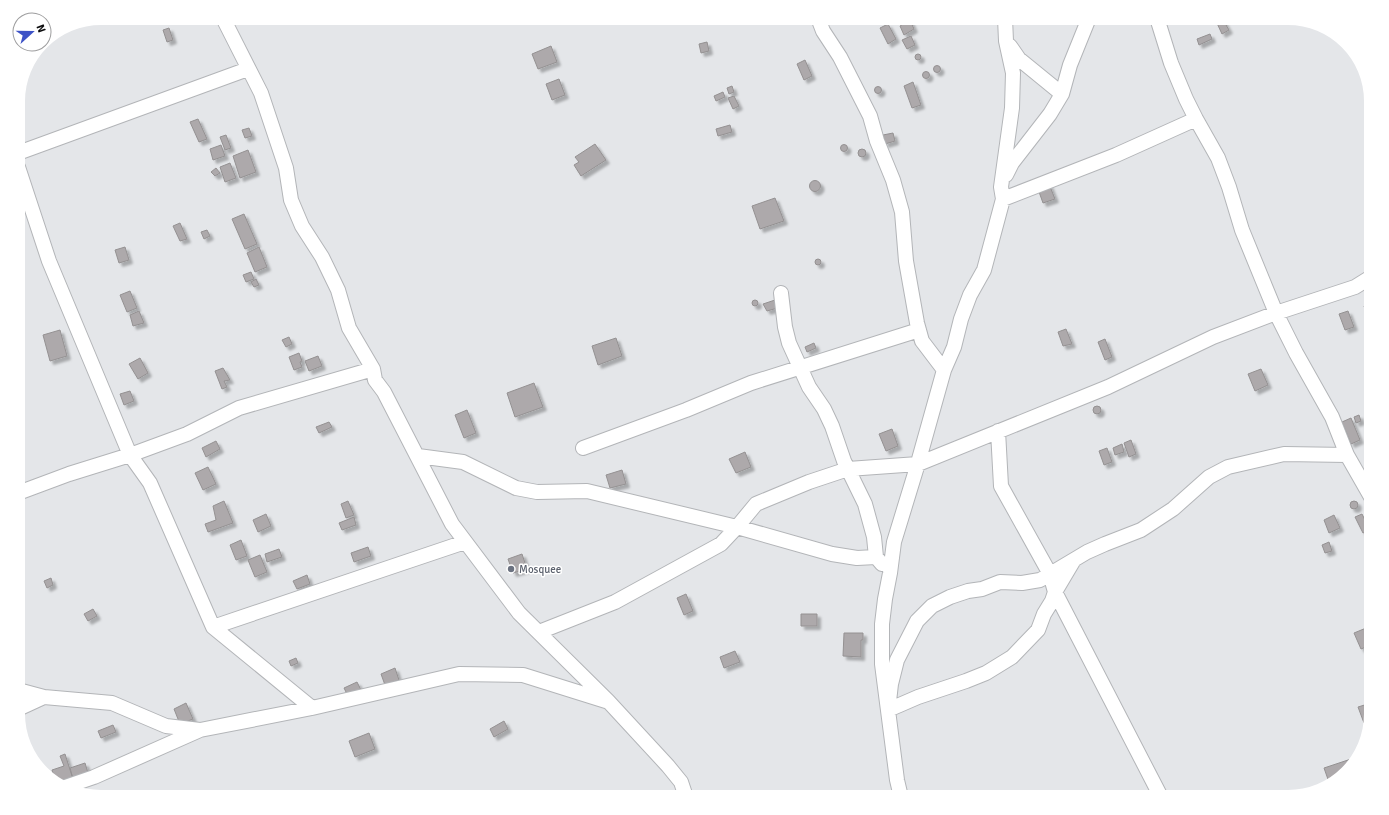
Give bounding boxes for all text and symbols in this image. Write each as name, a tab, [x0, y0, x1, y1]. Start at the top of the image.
north arrow	[12, 12, 52, 52]
text: N	[33, 23, 48, 34]
place label: Mosquee	[519, 563, 561, 576]
marker: Mosquee	[506, 564, 516, 574]

